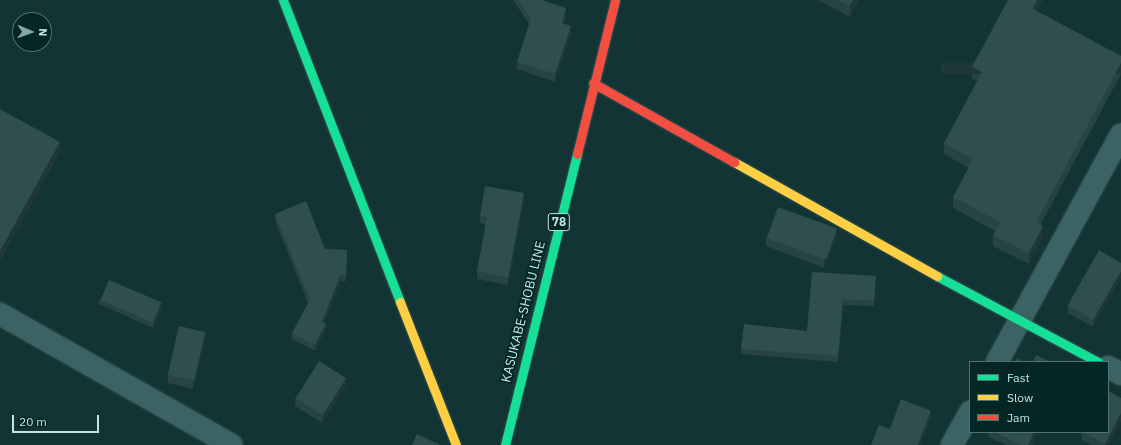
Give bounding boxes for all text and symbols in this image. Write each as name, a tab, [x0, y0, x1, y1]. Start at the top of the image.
north arrow	[12, 12, 52, 52]
text: N	[36, 28, 50, 37]
road number: 78	[547, 212, 571, 232]
street label: KASUKABE-SHOBU LINE	[499, 240, 549, 384]
legend	[969, 361, 1109, 433]
text: Fast	[1007, 370, 1030, 385]
text: Slow	[1007, 390, 1033, 405]
scale bar	[14, 407, 101, 433]
text: Jam	[1007, 410, 1030, 425]
text: 20 m	[19, 414, 47, 429]

